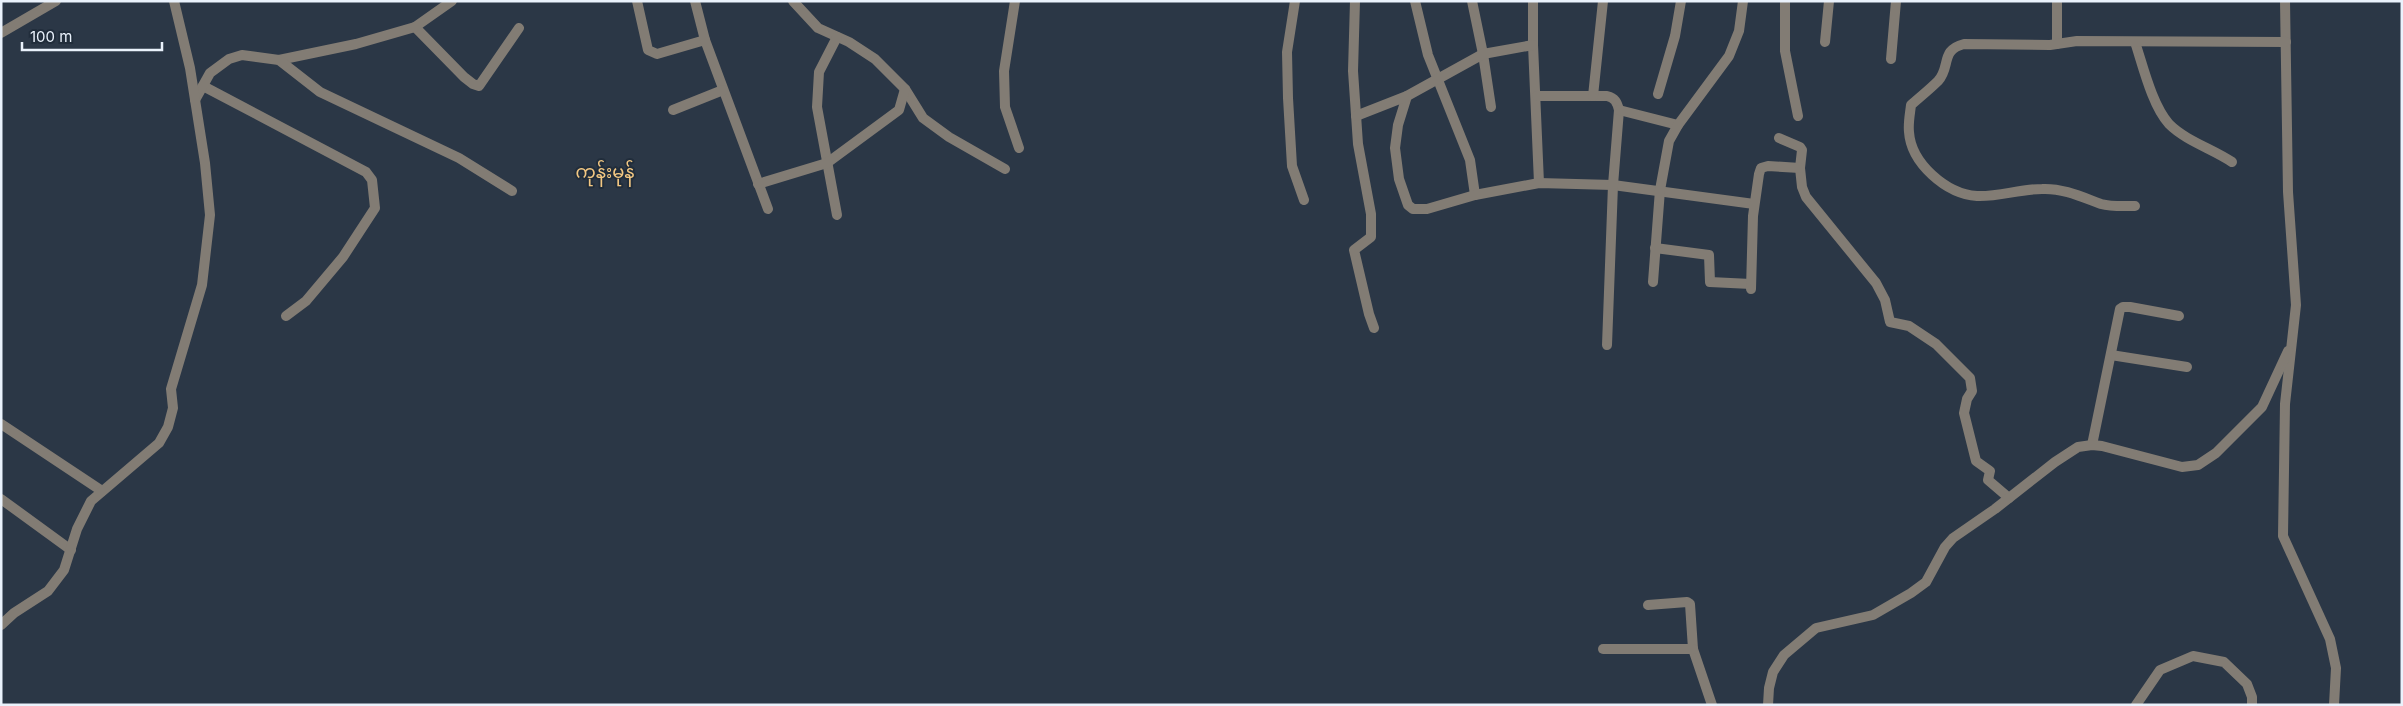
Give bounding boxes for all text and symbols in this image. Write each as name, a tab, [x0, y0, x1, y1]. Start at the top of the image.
scale bar	[22, 20, 162, 52]
text: 100 m	[30, 27, 72, 46]
district label: ကုန်းမုန်	[575, 159, 635, 187]

